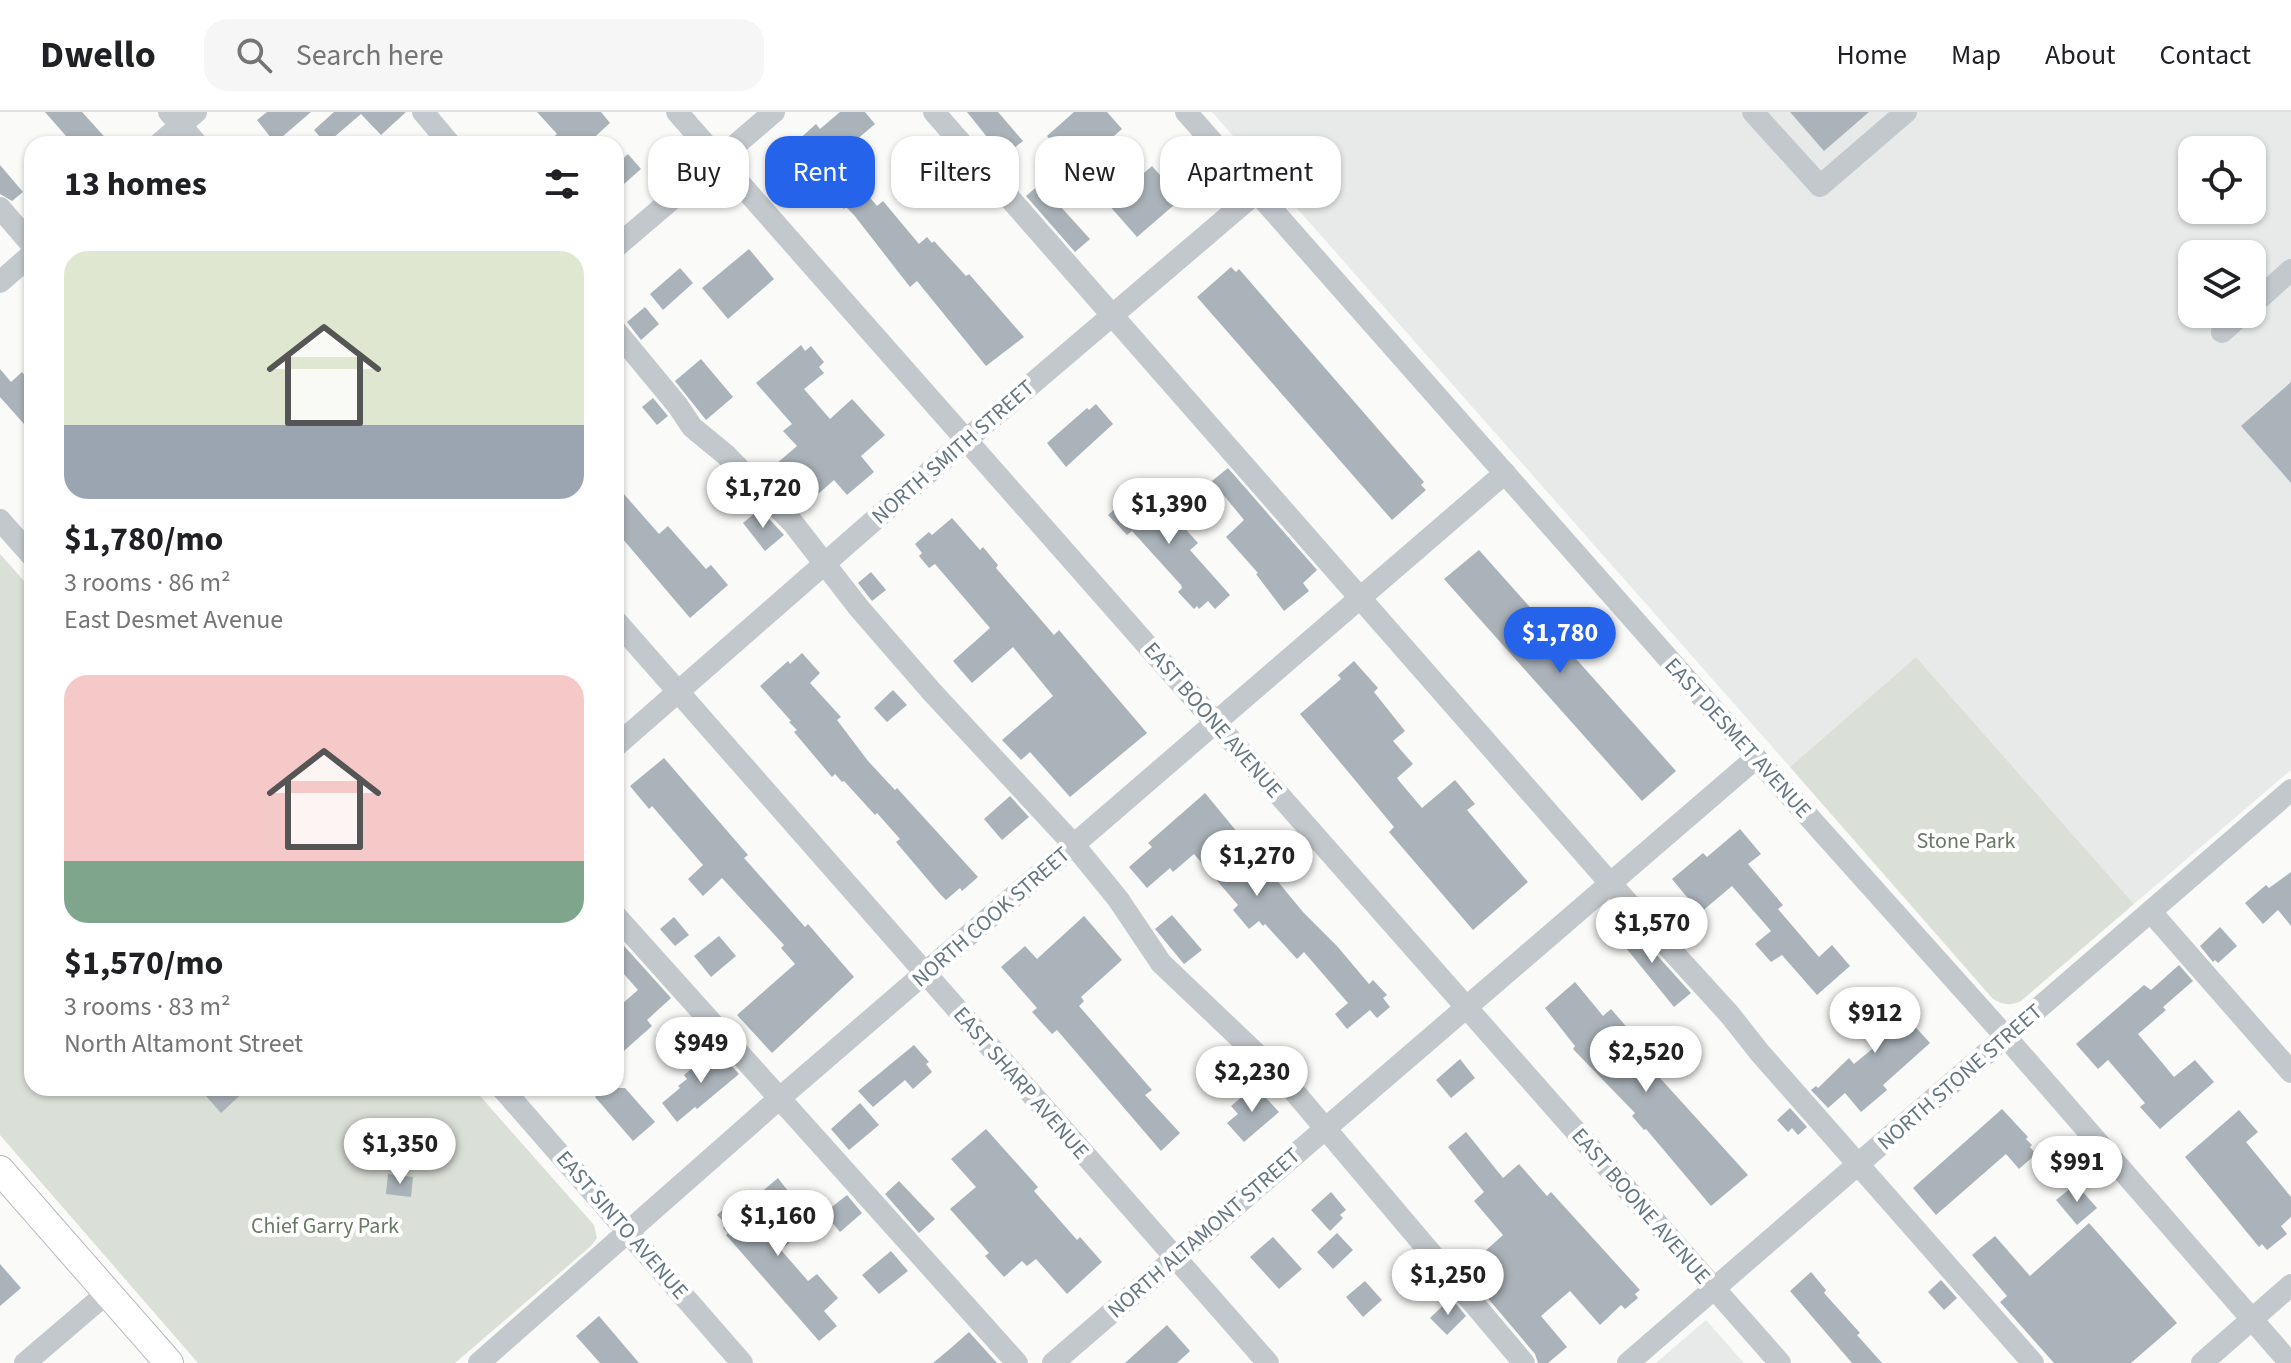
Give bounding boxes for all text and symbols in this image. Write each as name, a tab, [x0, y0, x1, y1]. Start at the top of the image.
search box	[204, 19, 764, 91]
text: Dwello	[40, 28, 156, 82]
icon: search	[232, 33, 276, 77]
text: Search here	[296, 34, 444, 77]
text: Home	[1836, 35, 1907, 75]
text: Map	[1951, 35, 2001, 75]
text: About	[2045, 35, 2116, 75]
text: Contact	[2160, 35, 2251, 75]
chip: Buy	[648, 136, 749, 208]
chip: Rent	[765, 136, 875, 208]
chip: Filters	[891, 136, 1019, 208]
chip: New	[1035, 136, 1144, 208]
chip: Apartment	[1160, 136, 1341, 208]
map controls	[2178, 136, 2266, 328]
button: locate	[2178, 136, 2266, 224]
text: 13 homes	[64, 160, 207, 209]
icon: filters	[540, 162, 584, 206]
button: layers	[2178, 240, 2266, 328]
icon: home	[252, 303, 396, 447]
street label: NORTH SMITH STREET	[865, 372, 1041, 532]
pin: $1,720	[698, 462, 828, 530]
text: $1,720	[725, 469, 801, 506]
pin: $1,390	[1104, 478, 1234, 546]
text: $1,390	[1131, 485, 1207, 522]
text: $1,780/mo	[64, 515, 224, 564]
text: 3 rooms · 86 m²	[64, 564, 231, 601]
text: East Desmet Avenue	[64, 601, 283, 638]
pin: $1,780	[1495, 607, 1625, 675]
text: $1,780	[1522, 614, 1598, 651]
street label: EAST BOONE AVENUE	[1136, 635, 1290, 805]
street label: EAST DESMET AVENUE	[1657, 651, 1819, 825]
icon: home	[252, 727, 396, 871]
park label: Stone Park	[1917, 825, 2015, 857]
pin: $1,270	[1192, 830, 1322, 898]
text: $1,270	[1219, 837, 1295, 874]
street label: NORTH COOK STREET	[905, 839, 1077, 995]
pin: $1,570	[1587, 897, 1717, 965]
text: $1,570	[1614, 904, 1690, 941]
text: $1,570/mo	[64, 939, 224, 988]
pin: $912	[1828, 987, 1922, 1055]
text: 3 rooms · 83 m²	[64, 988, 231, 1025]
text: $912	[1848, 994, 1902, 1031]
street label: NORTH STONE STREET	[1870, 996, 2050, 1158]
street label: EAST SHARP AVENUE	[946, 1000, 1096, 1166]
pin: $949	[654, 1017, 748, 1085]
text: $949	[674, 1024, 728, 1061]
text: North Altamont Street	[64, 1025, 303, 1062]
pin: $2,520	[1581, 1026, 1711, 1094]
text: $2,520	[1608, 1033, 1684, 1070]
pin: $2,230	[1187, 1046, 1317, 1114]
text: $2,230	[1214, 1053, 1290, 1090]
pin: $1,350	[335, 1118, 465, 1186]
street label: EAST BOONE AVENUE	[1564, 1121, 1718, 1291]
text: $1,350	[362, 1125, 438, 1162]
pin: $991	[2030, 1136, 2124, 1204]
street label: NORTH ALTAMONT STREET	[1101, 1140, 1308, 1326]
text: $991	[2050, 1143, 2104, 1180]
street label: EAST SINTO AVENUE	[548, 1144, 696, 1306]
pin: $1,160	[713, 1190, 843, 1258]
text: $1,160	[740, 1197, 816, 1234]
park label: Chief Garry Park	[251, 1210, 399, 1242]
pin: $1,250	[1383, 1249, 1513, 1317]
text: $1,250	[1410, 1256, 1486, 1293]

